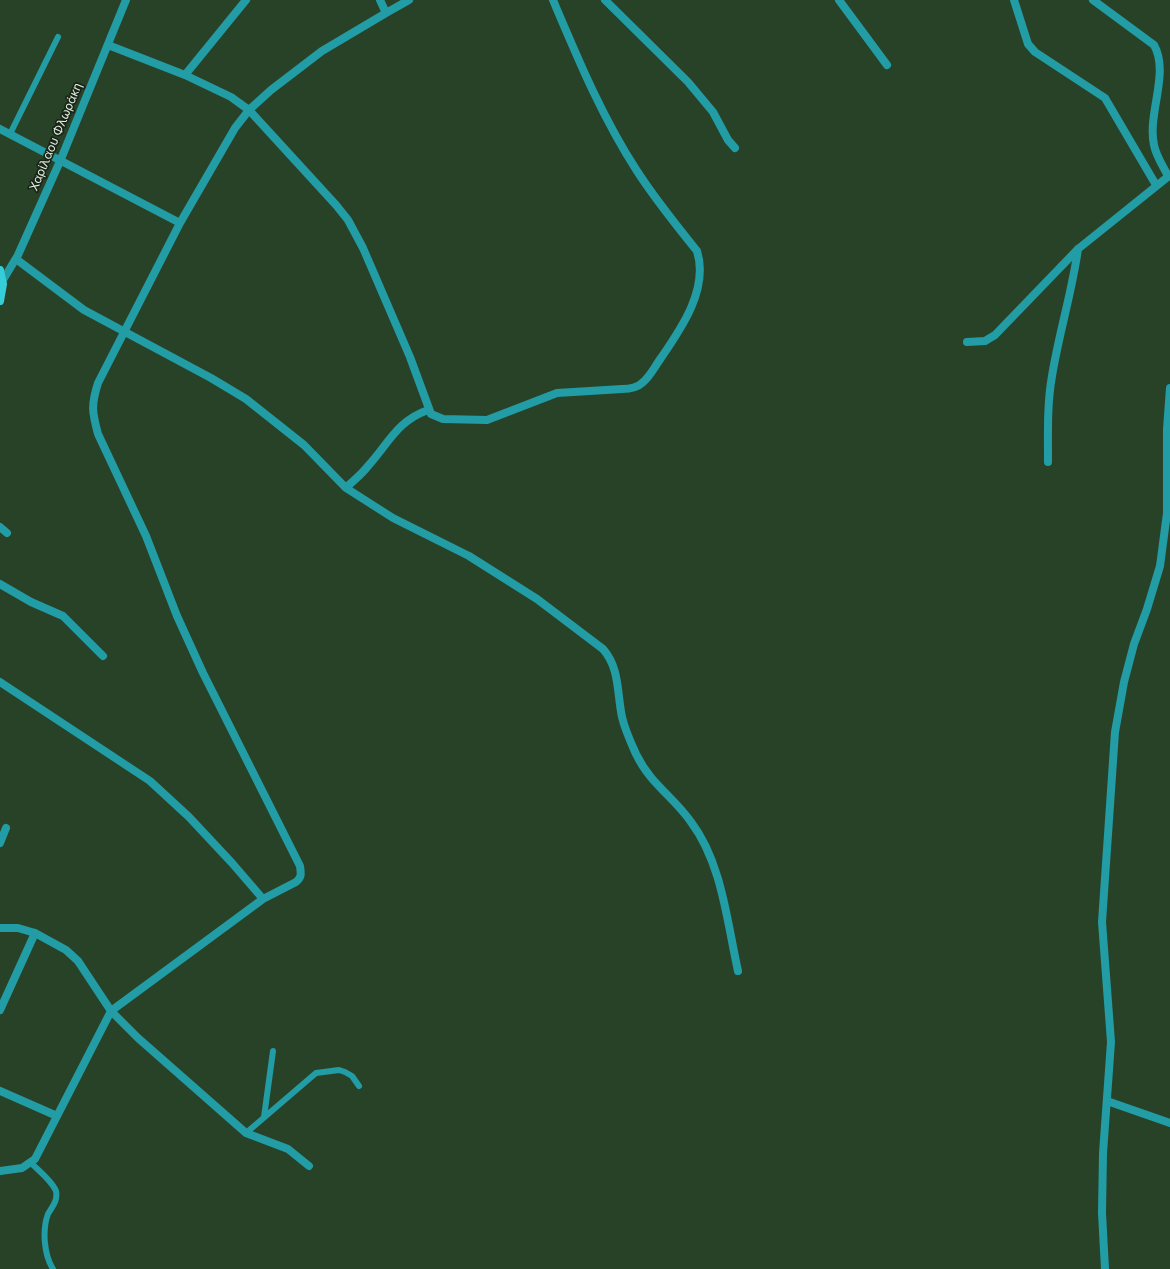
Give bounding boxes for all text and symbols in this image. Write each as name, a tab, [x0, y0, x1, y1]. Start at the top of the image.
street label: Χαρίλαου Φλωράκη	[27, 81, 85, 193]

